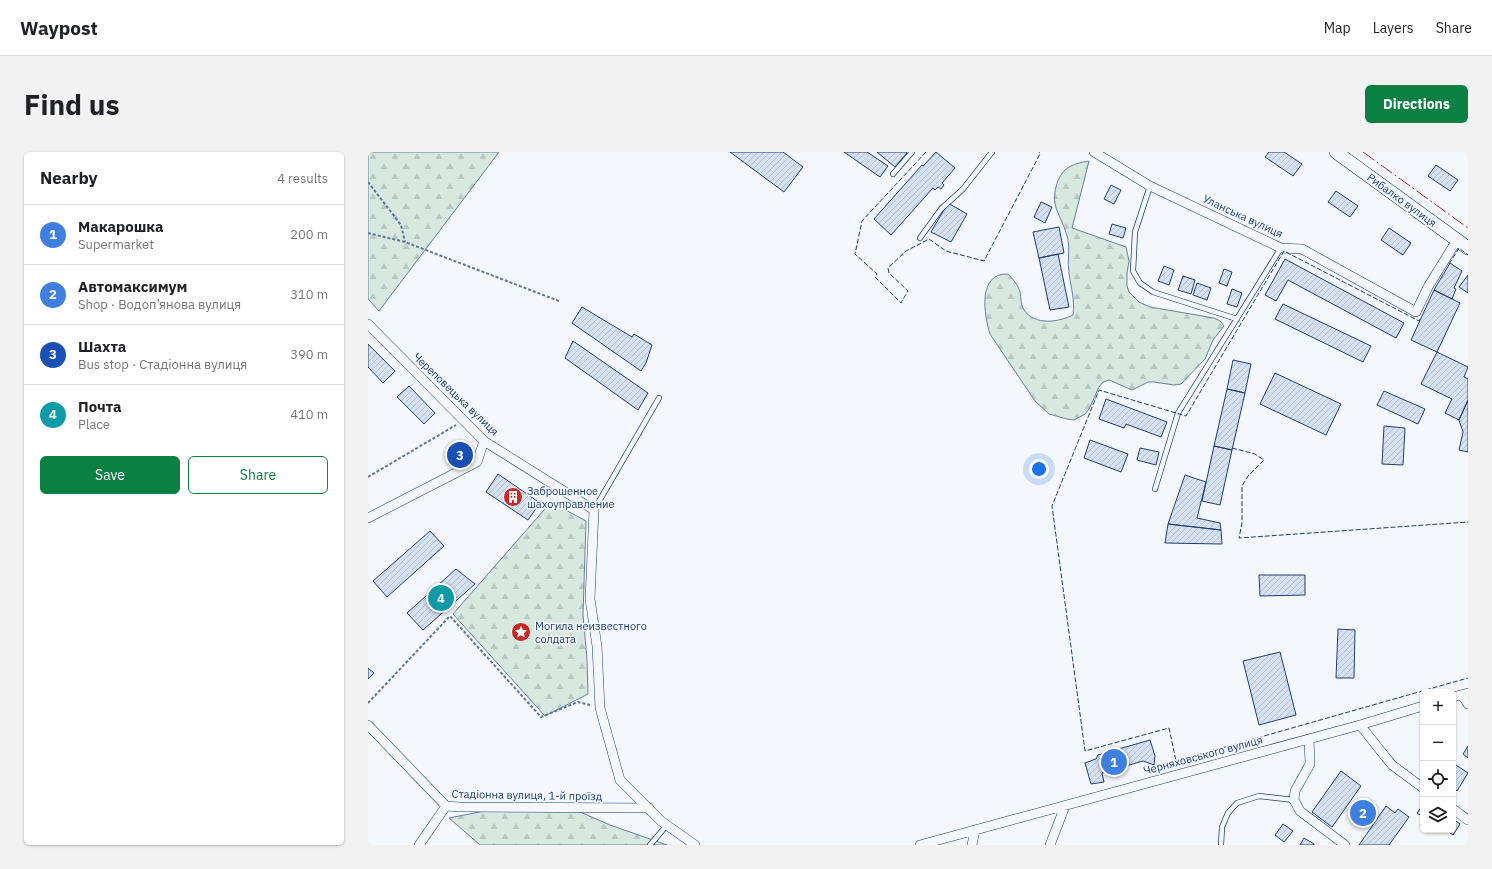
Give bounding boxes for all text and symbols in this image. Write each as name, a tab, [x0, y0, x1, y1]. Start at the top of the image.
text: Waypost	[20, 16, 98, 40]
text: Map	[1324, 19, 1351, 37]
text: Layers	[1373, 19, 1414, 37]
text: Share	[1436, 19, 1472, 37]
button: Directions	[1365, 85, 1468, 123]
text: Find us	[24, 86, 120, 123]
text: Nearby	[40, 167, 98, 189]
text: 4 results	[277, 170, 328, 187]
street label: Рибалко вулиця	[1364, 170, 1440, 230]
street label: Уланська вулиця	[1201, 191, 1285, 241]
text: Макарошка	[78, 217, 164, 236]
text: 1	[49, 226, 57, 243]
text: 200 m	[290, 226, 328, 243]
text: Supermarket	[78, 236, 154, 253]
text: Автомаксимум	[78, 277, 187, 296]
text: 2	[49, 286, 57, 303]
text: 310 m	[290, 286, 328, 303]
text: Shop · Водоп’янова вулиця	[78, 296, 241, 313]
text: Шахта	[78, 337, 126, 356]
text: 3	[49, 346, 57, 363]
text: 390 m	[290, 346, 328, 363]
street label: Череповецька вулиця	[410, 350, 502, 438]
text: Bus stop · Стадіонна вулиця	[78, 356, 247, 373]
text: Почта	[78, 397, 122, 416]
text: 4	[49, 406, 57, 423]
text: 410 m	[290, 406, 328, 423]
text: Place	[78, 416, 110, 433]
pin: 3	[447, 440, 473, 470]
button: Save	[40, 456, 180, 494]
button: Share	[188, 456, 328, 494]
your location	[1029, 459, 1049, 479]
place label: Заброшенное шахоуправление	[527, 484, 615, 511]
building icon: Заброшенное шахоуправление	[502, 486, 524, 508]
pin: 4	[428, 583, 454, 613]
place label: Могила неизвестного солдата	[535, 619, 647, 646]
place icon: Могила неизвестного солдата	[510, 621, 532, 643]
map controls	[1420, 689, 1456, 833]
button: +	[1420, 689, 1456, 725]
button: −	[1420, 725, 1456, 761]
street label: Черняховського вулиця	[1142, 732, 1264, 778]
pin: 1	[1101, 747, 1127, 777]
button: locate	[1420, 761, 1456, 797]
street label: Стадіонна вулиця, 1-й проїзд	[452, 787, 603, 803]
button: layers	[1420, 797, 1456, 833]
pin: 2	[1350, 798, 1376, 828]

